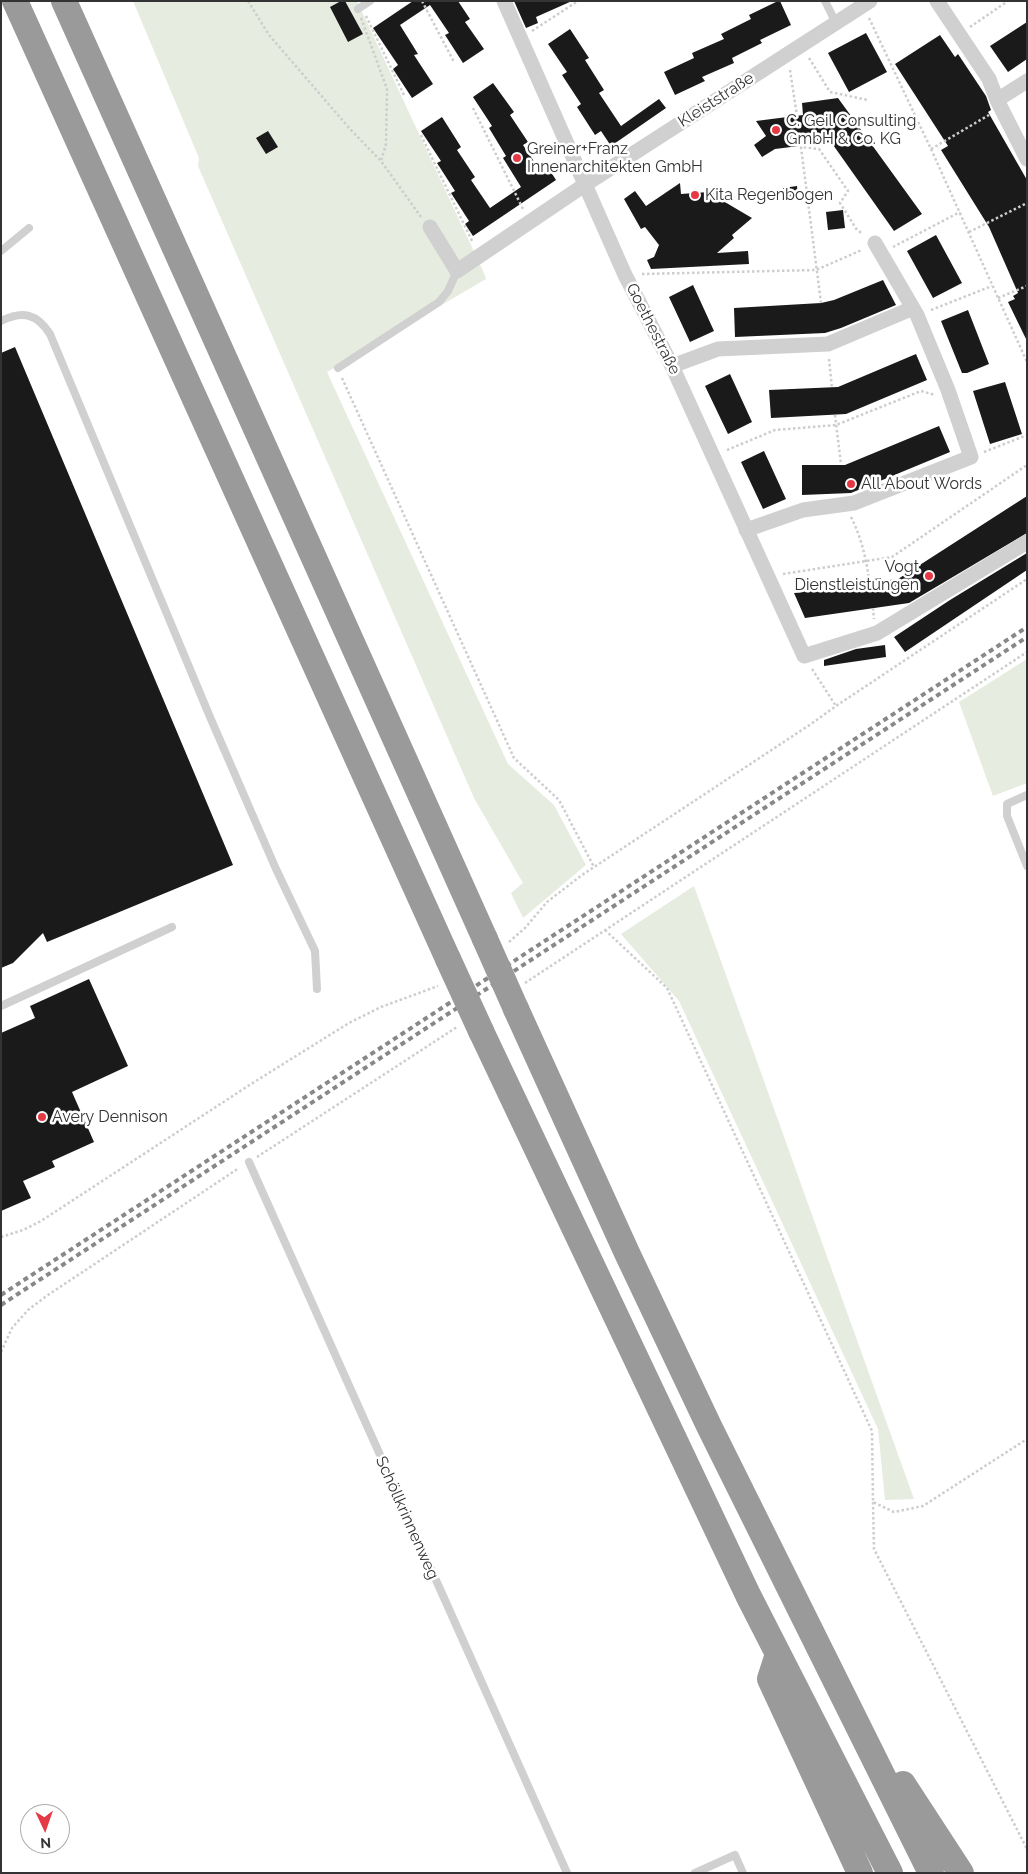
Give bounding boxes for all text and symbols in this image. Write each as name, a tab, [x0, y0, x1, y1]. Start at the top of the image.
street label: Kleiststraße	[675, 68, 757, 132]
place label: C. Geil Consulting GmbH & Co. KG	[786, 111, 916, 149]
marker: C. Geil Consulting GmbH & Co. KG	[770, 124, 782, 136]
place label: Greiner+Franz Innenarchitekten GmbH	[527, 139, 703, 177]
marker: Greiner+Franz Innenarchitekten GmbH	[511, 152, 523, 164]
place label: Kita Regenbogen	[705, 185, 833, 205]
marker: Kita Regenbogen	[689, 189, 701, 201]
street label: Goethestraße	[622, 280, 684, 378]
place label: All About Words	[861, 474, 982, 494]
marker: All About Words	[845, 478, 857, 490]
place label: Vogt Dienstleistungen	[795, 557, 919, 595]
marker: Vogt Dienstleistungen	[923, 570, 935, 582]
place label: Avery Dennison	[52, 1107, 168, 1127]
marker: Avery Dennison	[36, 1111, 48, 1123]
street label: Schöllkrinnenweg	[371, 1453, 443, 1583]
north arrow	[20, 1804, 70, 1854]
text: N	[40, 1835, 51, 1851]

